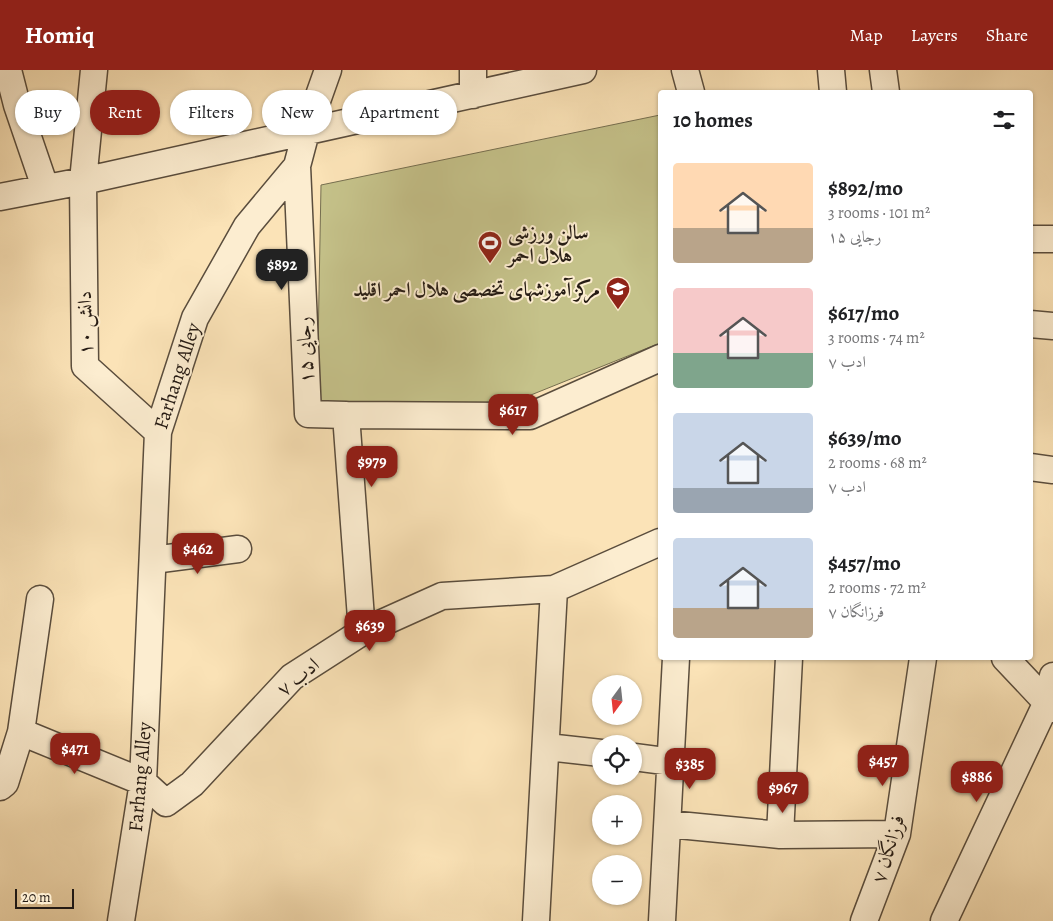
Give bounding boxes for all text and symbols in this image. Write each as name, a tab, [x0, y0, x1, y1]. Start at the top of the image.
text: Homiq	[25, 19, 94, 51]
text: Map	[850, 23, 883, 47]
text: Layers	[911, 23, 958, 47]
text: Share	[986, 23, 1028, 47]
chip: Buy	[15, 90, 80, 135]
chip: Rent	[90, 90, 160, 135]
chip: Filters	[170, 90, 252, 135]
chip: New	[262, 90, 332, 135]
chip: Apartment	[342, 90, 457, 135]
text: 10 homes	[673, 106, 753, 134]
icon: filters	[990, 106, 1018, 134]
text: $892/mo	[828, 174, 903, 202]
icon: home	[713, 183, 773, 243]
text: 3 rooms · 101 m²	[828, 202, 930, 224]
place label: سالن ورزشی هلال احمر	[506, 219, 589, 269]
text: رجایی ۱۵	[828, 226, 881, 248]
sports icon: سالن ورزشی هلال احمر	[477, 230, 503, 264]
pin: $892	[252, 248, 312, 291]
text: $892	[267, 254, 297, 276]
place label: مرکز آموزشهای تخصصی هلال احمر اقلید	[353, 276, 600, 304]
school or university icon: مرکز آموزشهای تخصصی هلال احمر اقلید	[605, 276, 631, 310]
street label: دانش ۱۰	[71, 291, 99, 355]
text: $617/mo	[828, 299, 899, 327]
icon: home	[713, 308, 773, 368]
street label: رجایی ۱۵	[290, 316, 320, 384]
street label: Farhang Alley	[147, 318, 207, 433]
text: 3 rooms · 74 m²	[828, 327, 925, 349]
text: ادب ۷	[828, 351, 866, 373]
pin: $617	[483, 394, 543, 436]
text: $617	[499, 399, 527, 421]
text: $639/mo	[828, 424, 902, 452]
icon: home	[713, 433, 773, 493]
pin: $979	[342, 446, 402, 488]
text: $979	[357, 451, 387, 473]
text: 2 rooms · 68 m²	[828, 452, 927, 474]
text: ادب ۷	[828, 476, 866, 498]
pin: $462	[168, 532, 228, 575]
text: $462	[183, 538, 213, 560]
text: $457/mo	[828, 549, 901, 577]
icon: home	[713, 558, 773, 618]
text: 2 rooms · 72 m²	[828, 577, 926, 599]
text: فرزانگان ۷	[828, 601, 884, 623]
pin: $639	[340, 610, 400, 652]
text: $639	[355, 615, 385, 637]
street label: ادب ۷	[271, 652, 325, 702]
north arrow	[592, 675, 642, 725]
map controls	[592, 675, 642, 905]
street label: Farhang Alley	[122, 720, 158, 833]
pin: $471	[45, 732, 105, 775]
button: locate	[592, 735, 642, 785]
text: $471	[61, 738, 89, 760]
pin: $457	[853, 744, 913, 787]
pin: $385	[660, 748, 720, 790]
text: $457	[869, 750, 897, 772]
text: $385	[676, 753, 704, 775]
pin: $886	[947, 760, 1007, 803]
text: $886	[962, 766, 992, 788]
pin: $967	[753, 772, 813, 814]
text: $967	[768, 777, 798, 799]
button: +	[592, 795, 642, 845]
street label: فرزانگان ۷	[865, 811, 911, 887]
button: −	[592, 855, 642, 905]
scale bar	[15, 886, 74, 909]
text: 20 m	[22, 888, 51, 907]

